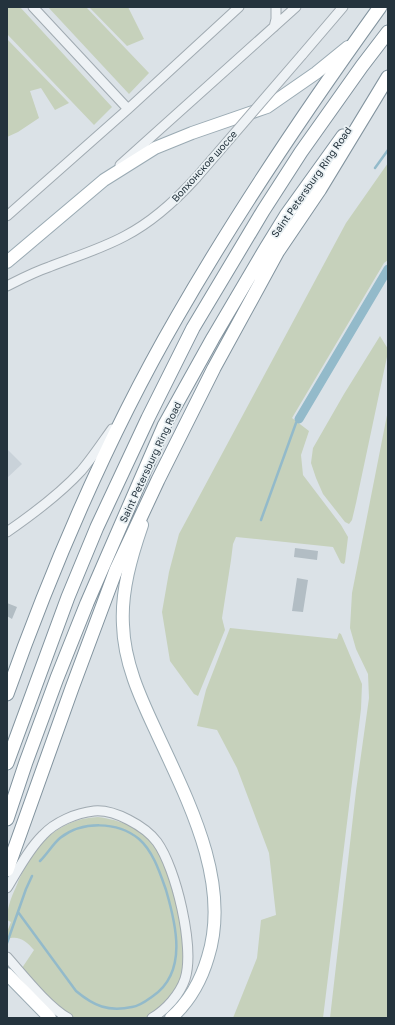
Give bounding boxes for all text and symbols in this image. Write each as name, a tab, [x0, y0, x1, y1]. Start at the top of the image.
street label: Saint Petersburg Ring Road	[268, 125, 354, 239]
street label: Волхонское шоссе	[169, 128, 239, 204]
street label: Saint Petersburg Ring Road	[117, 400, 183, 524]

